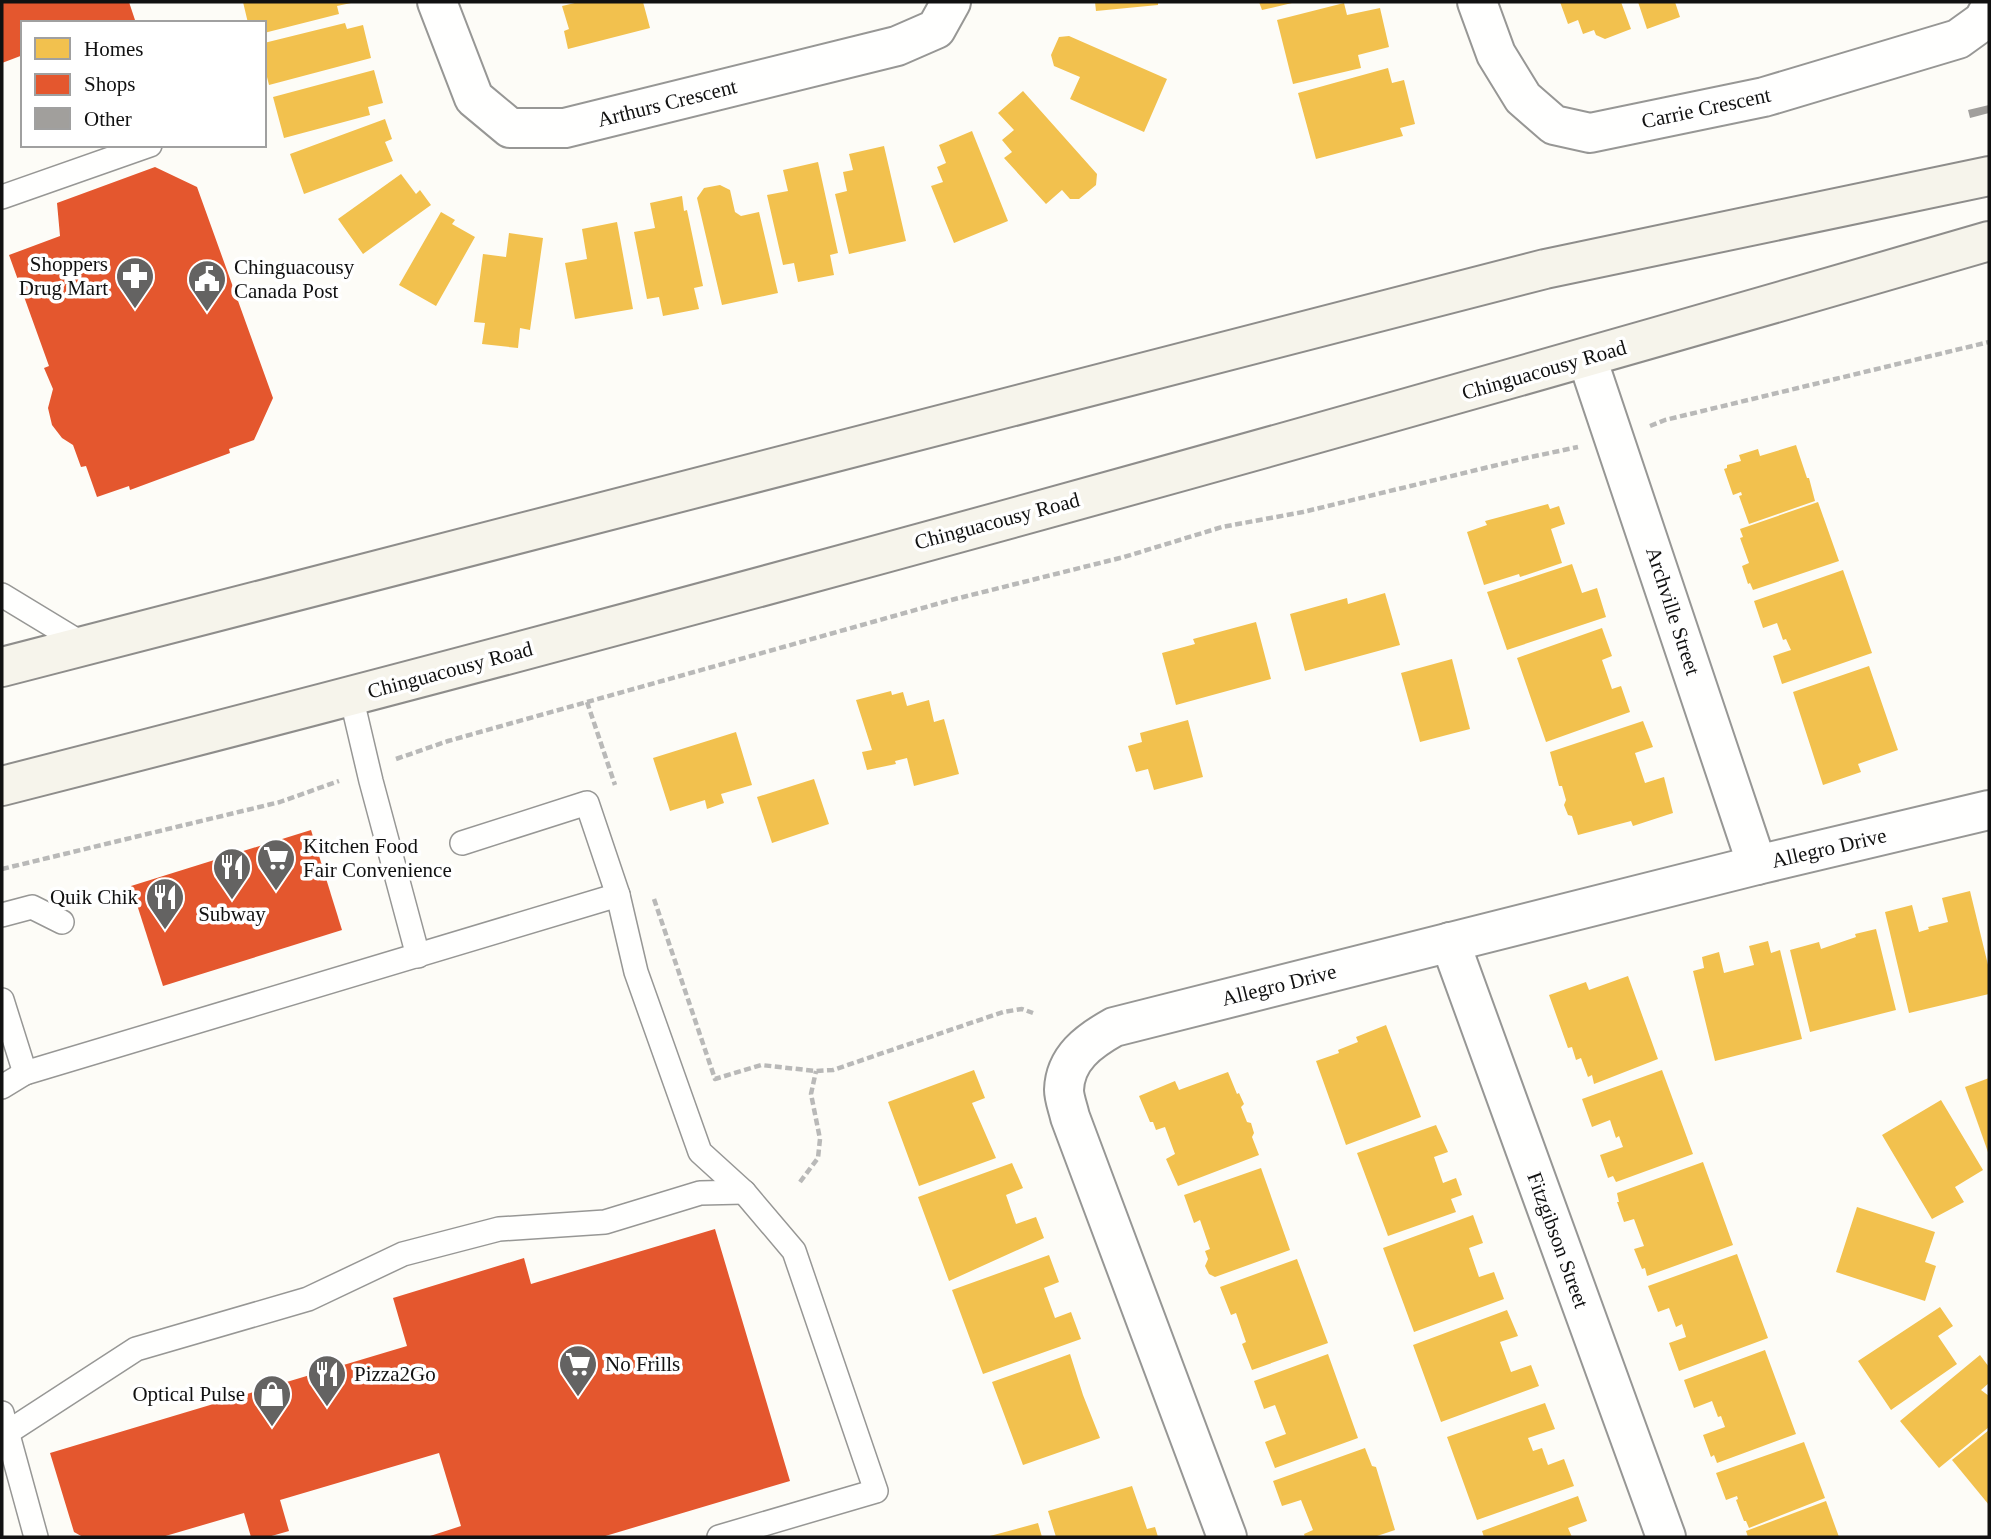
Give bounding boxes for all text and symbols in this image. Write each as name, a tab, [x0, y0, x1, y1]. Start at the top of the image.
legend	[21, 21, 266, 147]
text: Homes	[84, 37, 144, 61]
text: Shops	[84, 72, 135, 96]
street label: Arthurs Crescent	[595, 74, 739, 132]
street label: Carrie Crescent	[1639, 83, 1773, 133]
text: Other	[84, 107, 132, 131]
place label: Shoppers Drug Mart	[19, 252, 108, 300]
pharmacy icon: Shoppers Drug Mart	[114, 255, 156, 310]
place label: Chinguacousy Canada Post	[234, 255, 355, 303]
public building icon: Chinguacousy Canada Post	[186, 258, 228, 313]
street label: Chinguacousy Road	[1459, 335, 1629, 405]
street label: Chinguacousy Road	[912, 487, 1083, 555]
street label: Archville Street	[1641, 544, 1705, 678]
street label: Chinguacousy Road	[365, 636, 536, 704]
street label: Allegro Drive	[1769, 823, 1889, 873]
place label: Kitchen Food Fair Convenience	[303, 834, 452, 882]
supermarket icon: Kitchen Food Fair Convenience	[255, 837, 297, 892]
restaurant icon: Subway	[211, 846, 253, 901]
restaurant icon: Quik Chik	[144, 876, 186, 931]
place label: Quik Chik	[50, 885, 138, 909]
place label: Subway	[198, 902, 266, 926]
street label: Allegro Drive	[1219, 959, 1339, 1011]
street label: Fitzgibson Street	[1522, 1169, 1594, 1311]
supermarket icon: No Frills	[557, 1343, 599, 1398]
place label: No Frills	[605, 1352, 680, 1376]
restaurant icon: Pizza2Go	[306, 1353, 348, 1408]
place label: Pizza2Go	[354, 1362, 436, 1386]
shop icon: Optical Pulse	[251, 1373, 293, 1428]
place label: Optical Pulse	[132, 1382, 245, 1406]

